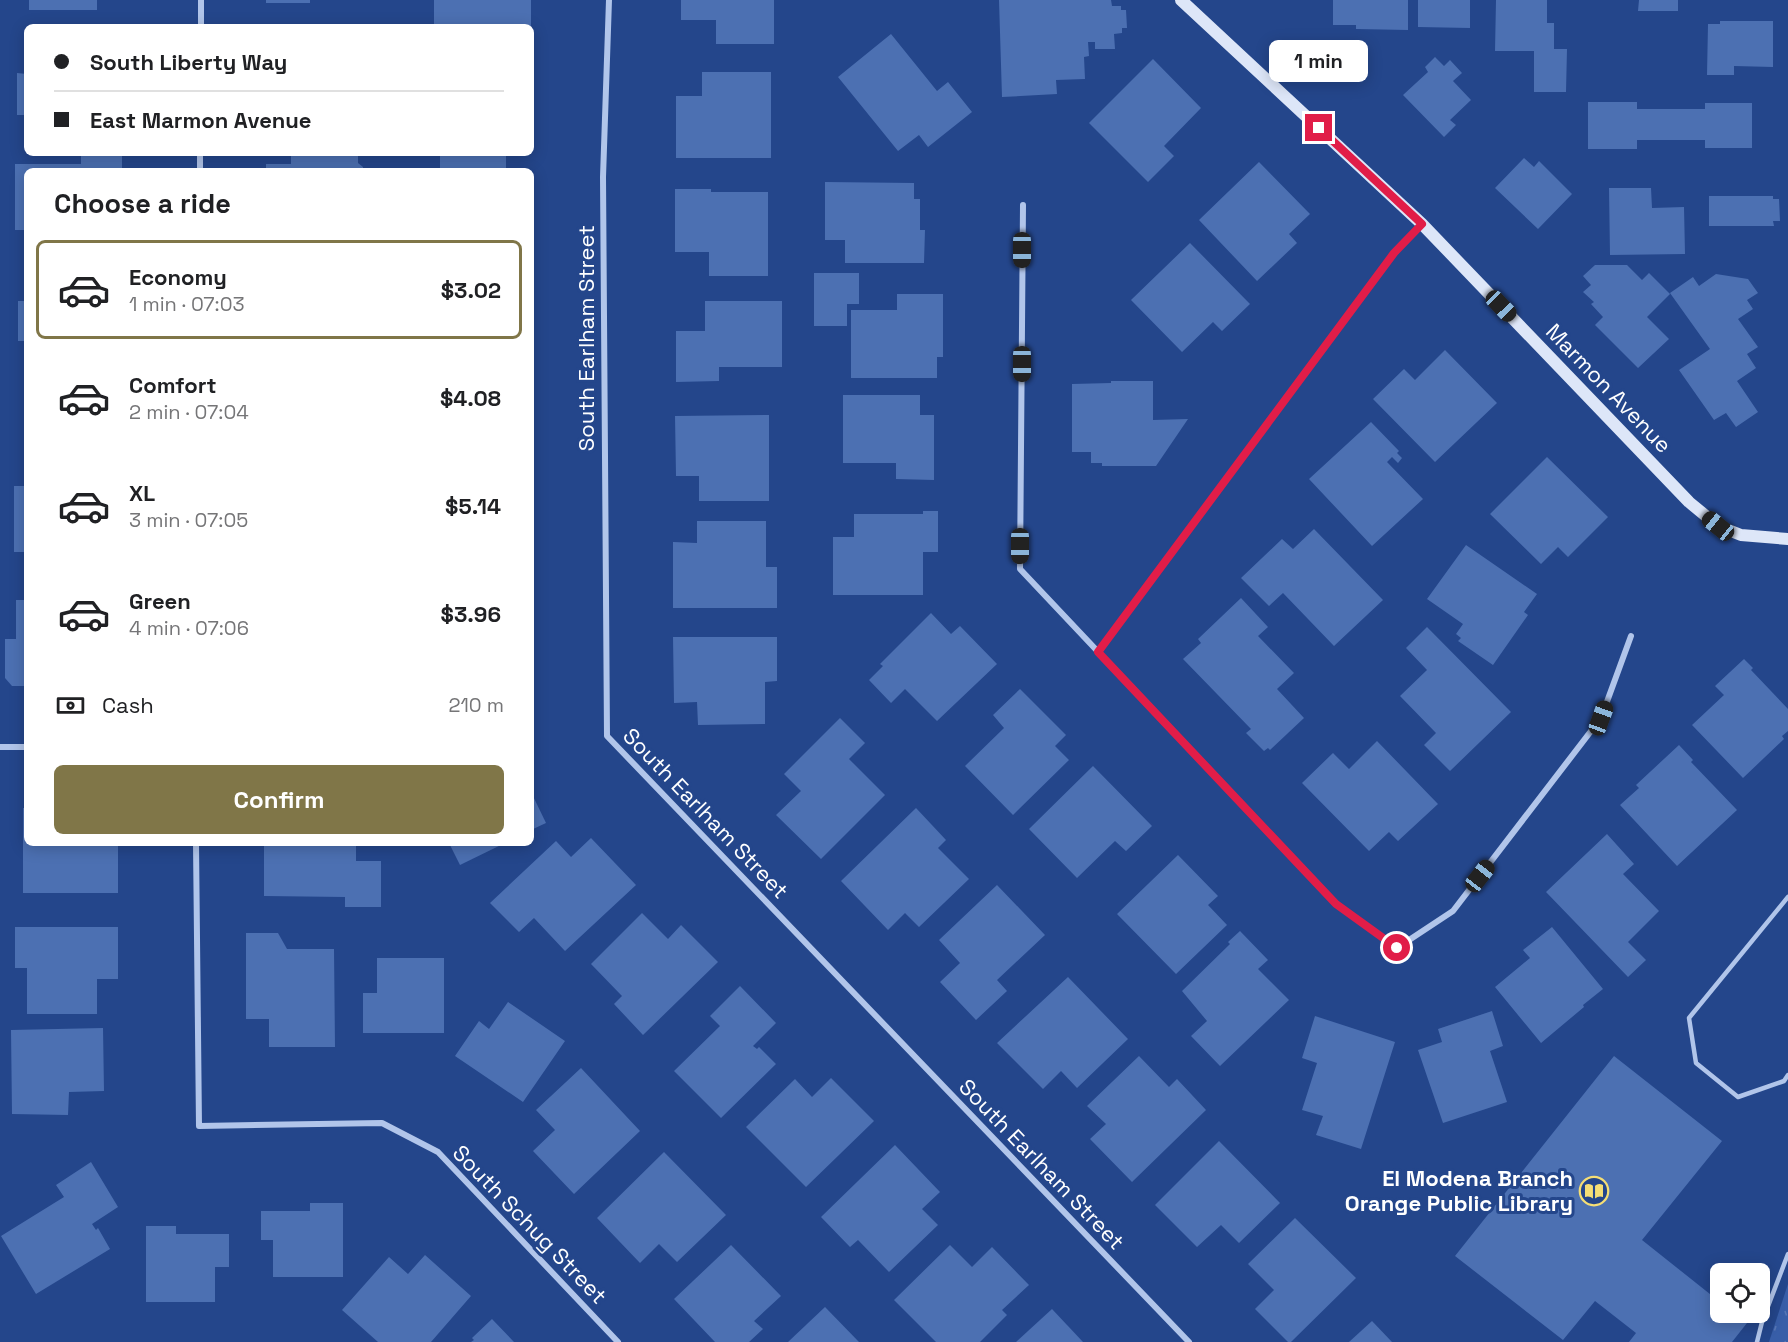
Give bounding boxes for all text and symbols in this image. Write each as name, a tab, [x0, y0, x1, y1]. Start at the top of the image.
callout: 1 min	[1270, 41, 1368, 83]
text: South Liberty Way	[90, 48, 287, 76]
text: 1 min	[1294, 48, 1343, 74]
text: East Marmon Avenue	[90, 106, 312, 134]
route end	[1305, 114, 1332, 141]
text: Choose a ride	[54, 186, 231, 221]
street label: South Earlham Street	[572, 225, 600, 451]
car	[1013, 232, 1031, 268]
icon: car	[57, 263, 111, 317]
text: Economy	[129, 263, 227, 291]
text: $3.02	[441, 276, 501, 304]
car	[1482, 287, 1520, 325]
text: 1 min · 07:03	[129, 291, 245, 317]
street label: Marmon Avenue	[1540, 317, 1678, 459]
car	[1013, 346, 1031, 382]
icon: car	[57, 371, 111, 425]
text: Comfort	[129, 371, 217, 399]
text: $4.08	[440, 384, 501, 412]
text: 2 min · 07:04	[129, 399, 249, 425]
icon: car	[57, 479, 111, 533]
text: XL	[129, 479, 155, 507]
text: $5.14	[445, 492, 501, 520]
text: 3 min · 07:05	[129, 507, 248, 533]
car	[1698, 508, 1738, 544]
car	[1011, 528, 1029, 564]
icon: car	[57, 587, 111, 641]
text: Green	[129, 587, 191, 615]
text: $3.96	[441, 600, 501, 628]
text: 4 min · 07:06	[129, 615, 249, 641]
icon: cash	[54, 689, 87, 722]
text: Cash	[102, 691, 154, 719]
text: 210 m	[448, 692, 504, 718]
car	[1586, 698, 1616, 738]
street label: South Earlham Street	[617, 722, 795, 904]
button: Confirm	[54, 765, 504, 834]
car	[1462, 856, 1498, 896]
route start	[1383, 934, 1410, 961]
street label: South Earlham Street	[953, 1073, 1131, 1255]
street label: South Schug Street	[447, 1139, 613, 1309]
place label: El Modena Branch Orange Public Library	[1345, 1164, 1573, 1217]
library icon: El Modena Branch Orange Public Library	[1578, 1175, 1610, 1207]
map controls	[1710, 1263, 1770, 1323]
button: locate	[1710, 1263, 1770, 1323]

